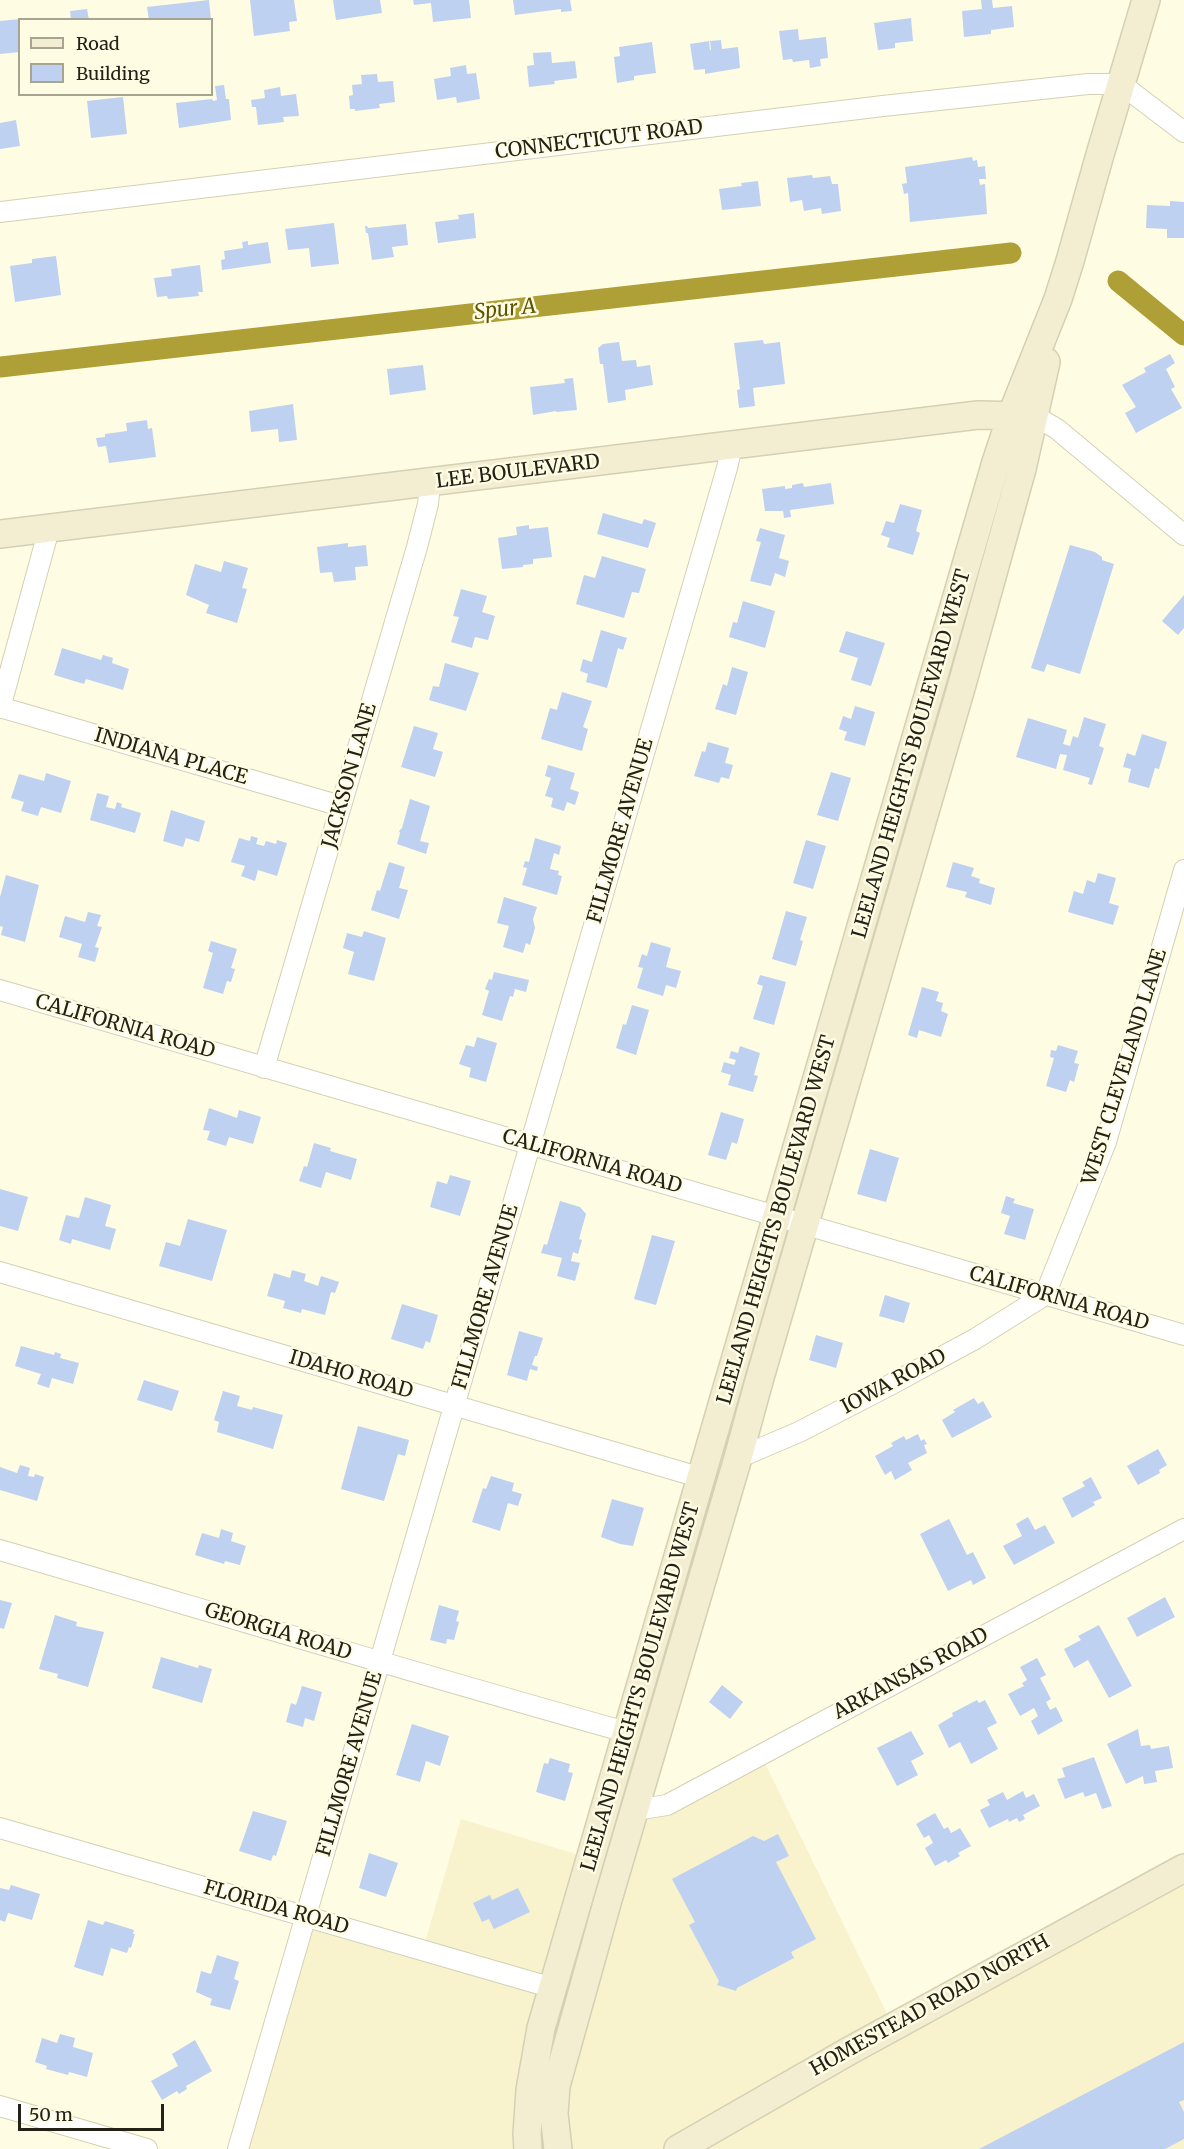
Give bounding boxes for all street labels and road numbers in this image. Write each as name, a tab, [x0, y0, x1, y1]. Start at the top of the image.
street label: CONNECTICUT ROAD	[494, 115, 704, 165]
street label: LEE BOULEVARD	[435, 450, 601, 494]
street label: LEELAND HEIGHTS BOULEVARD WEST	[848, 567, 976, 941]
street label: JACKSON LANE	[318, 701, 382, 851]
street label: INDIANA PLACE	[92, 724, 250, 790]
street label: FILLMORE AVENUE	[583, 736, 659, 926]
street label: WEST CLEVELAND LANE	[1078, 946, 1172, 1188]
street label: CALIFORNIA ROAD	[33, 990, 217, 1064]
street label: LEELAND HEIGHTS BOULEVARD WEST	[713, 1033, 841, 1407]
street label: CALIFORNIA ROAD	[500, 1125, 684, 1199]
street label: FILLMORE AVENUE	[448, 1202, 524, 1392]
street label: CALIFORNIA ROAD	[967, 1262, 1151, 1336]
street label: IOWA ROAD	[838, 1344, 950, 1420]
street label: IDAHO ROAD	[286, 1346, 416, 1404]
street label: LEELAND HEIGHTS BOULEVARD WEST	[577, 1500, 705, 1874]
street label: GEORGIA ROAD	[202, 1598, 354, 1666]
street label: ARKANSAS ROAD	[830, 1623, 992, 1725]
street label: FILLMORE AVENUE	[312, 1669, 388, 1859]
street label: FLORIDA ROAD	[201, 1876, 351, 1940]
street label: HOMESTEAD ROAD NORTH	[806, 1930, 1054, 2082]

